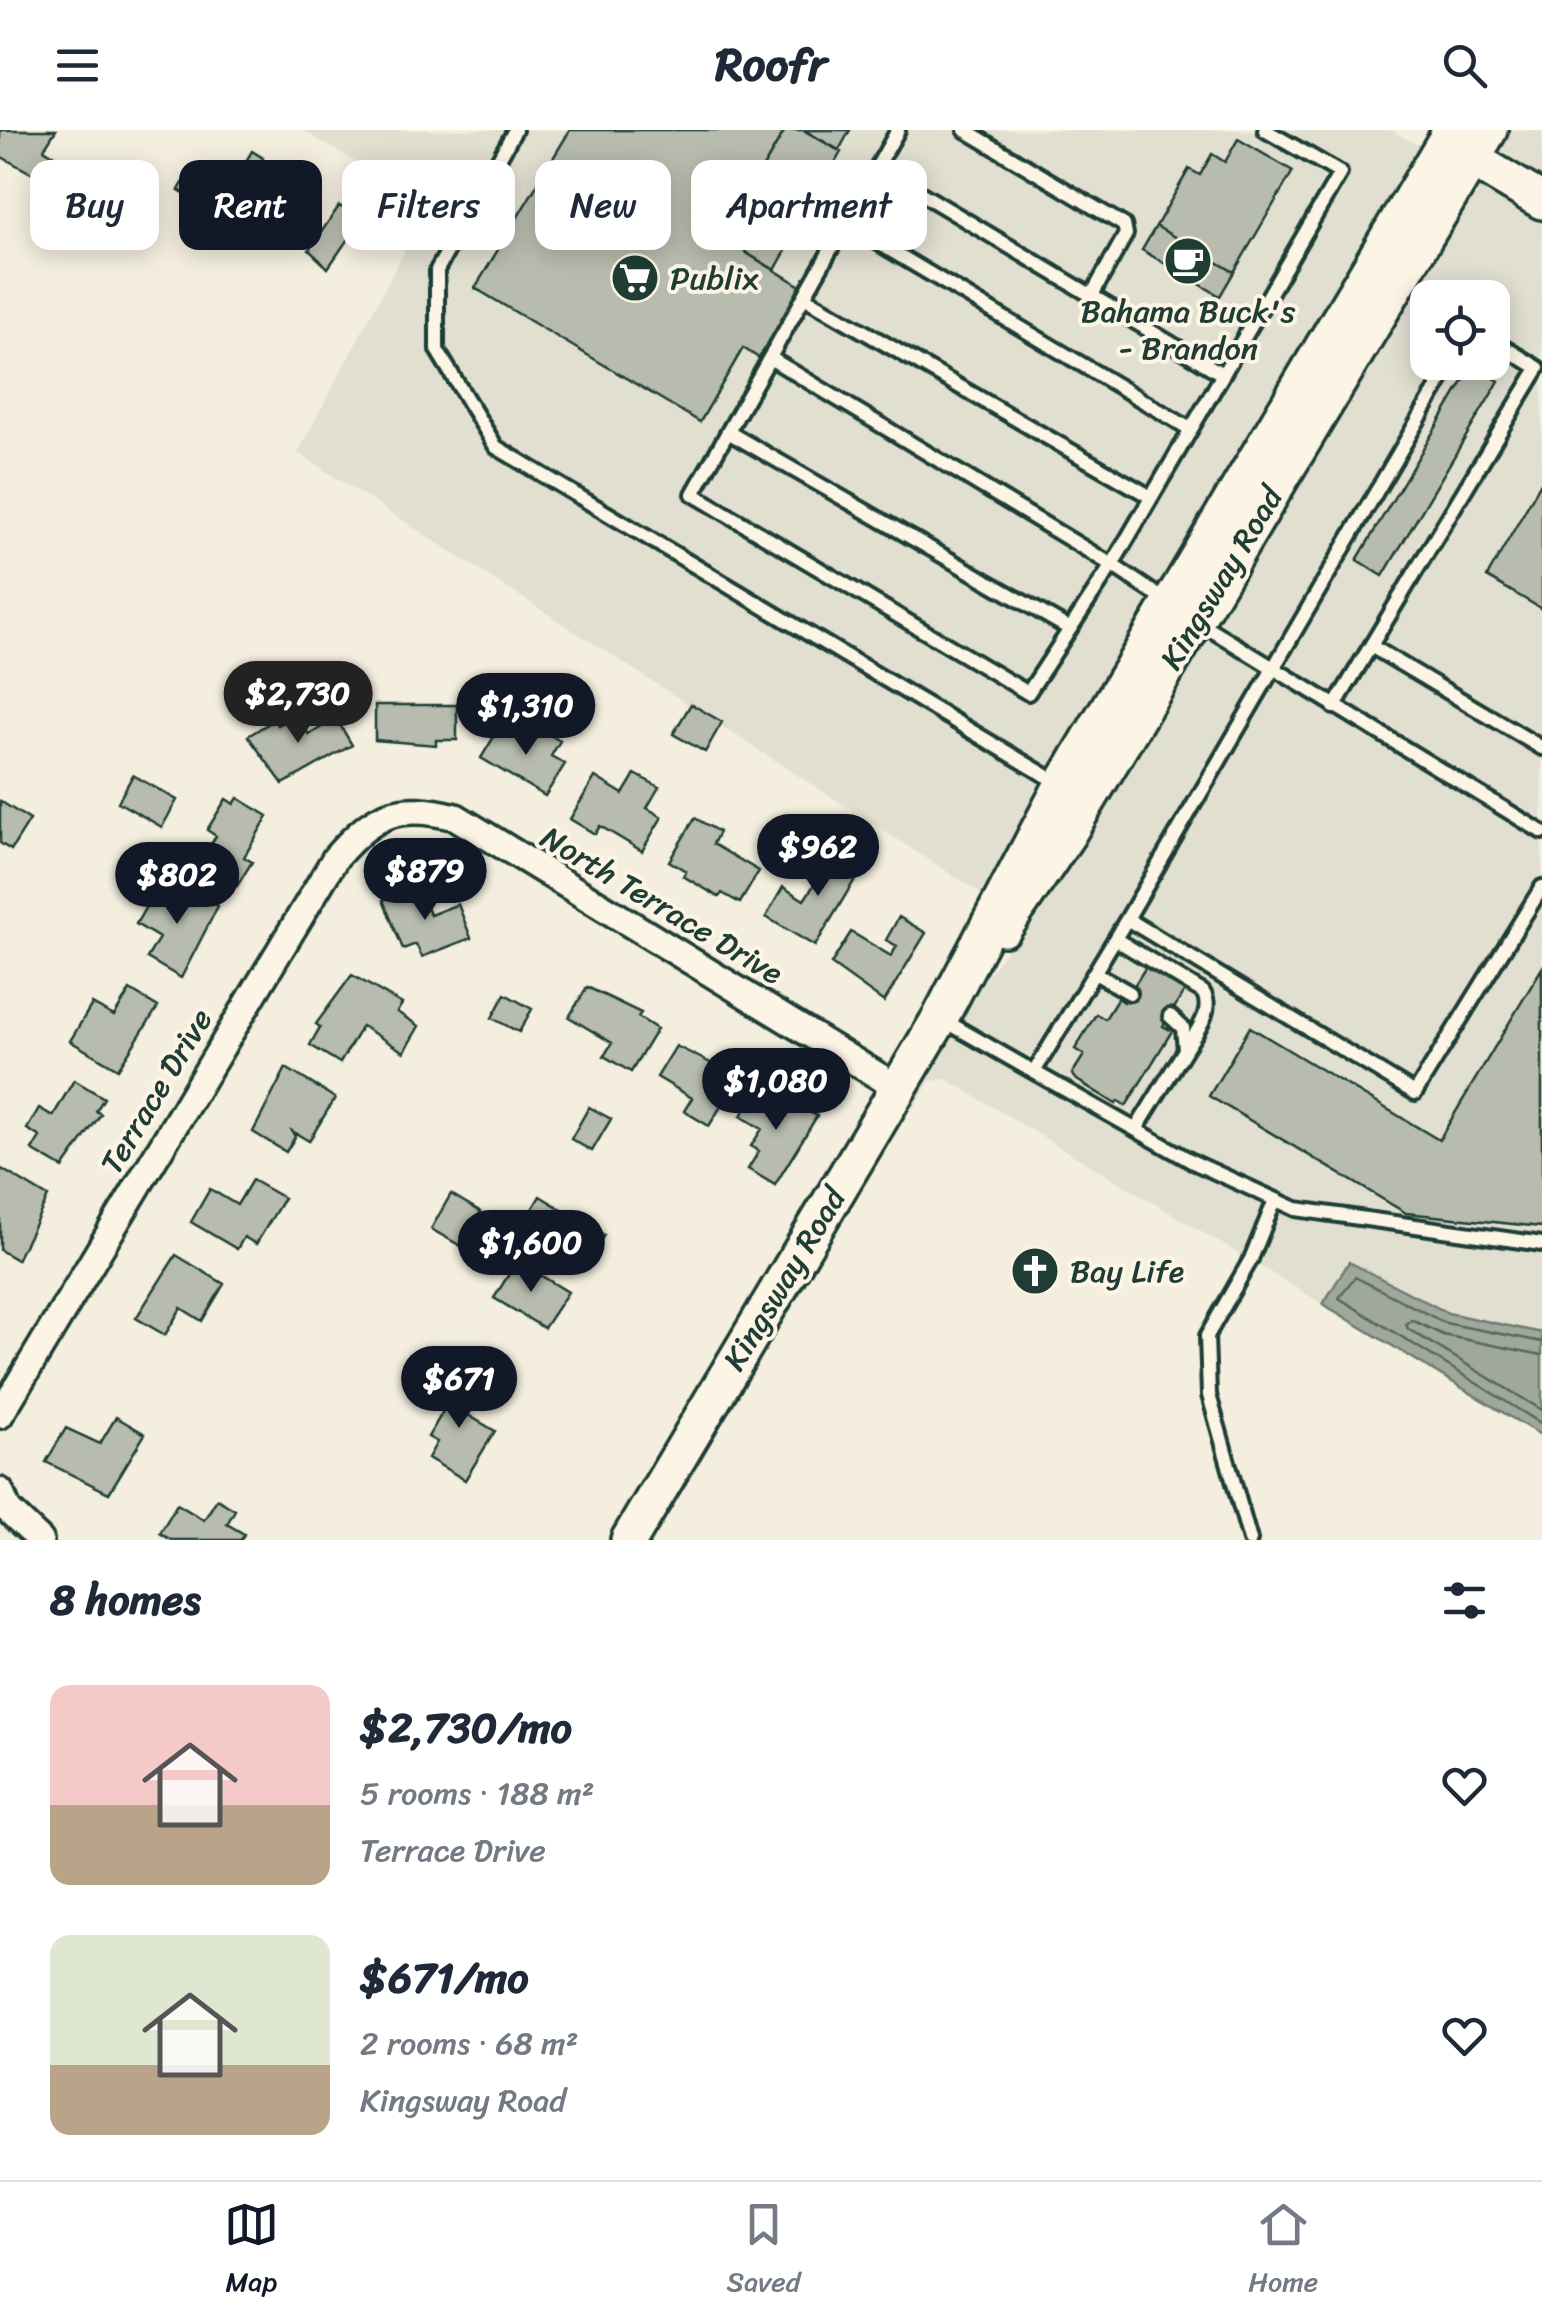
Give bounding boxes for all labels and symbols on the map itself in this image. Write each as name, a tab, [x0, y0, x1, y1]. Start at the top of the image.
cafe icon: Bahama Buck's - Brandon	[1162, 235, 1214, 287]
place label: Publix	[670, 250, 759, 307]
supermarket icon: Publix	[609, 252, 661, 304]
place label: Bahama Buck's - Brandon	[1080, 283, 1296, 377]
street label: Kingsway Road	[1144, 473, 1300, 681]
pin: $2,730	[217, 661, 379, 746]
pin: $1,310	[445, 673, 607, 758]
street label: North Terrace Drive	[529, 810, 795, 1001]
pin: $962	[759, 814, 877, 899]
pin: $879	[366, 838, 484, 923]
pin: $802	[118, 842, 236, 927]
street label: Terrace Drive	[84, 997, 229, 1186]
pin: $1,080	[695, 1048, 857, 1133]
street label: Kingsway Road	[707, 1174, 863, 1382]
pin: $1,600	[450, 1210, 612, 1295]
place label: Bay Life	[1070, 1243, 1184, 1300]
church icon: Bay Life	[1009, 1245, 1061, 1297]
pin: $671	[400, 1346, 518, 1431]

